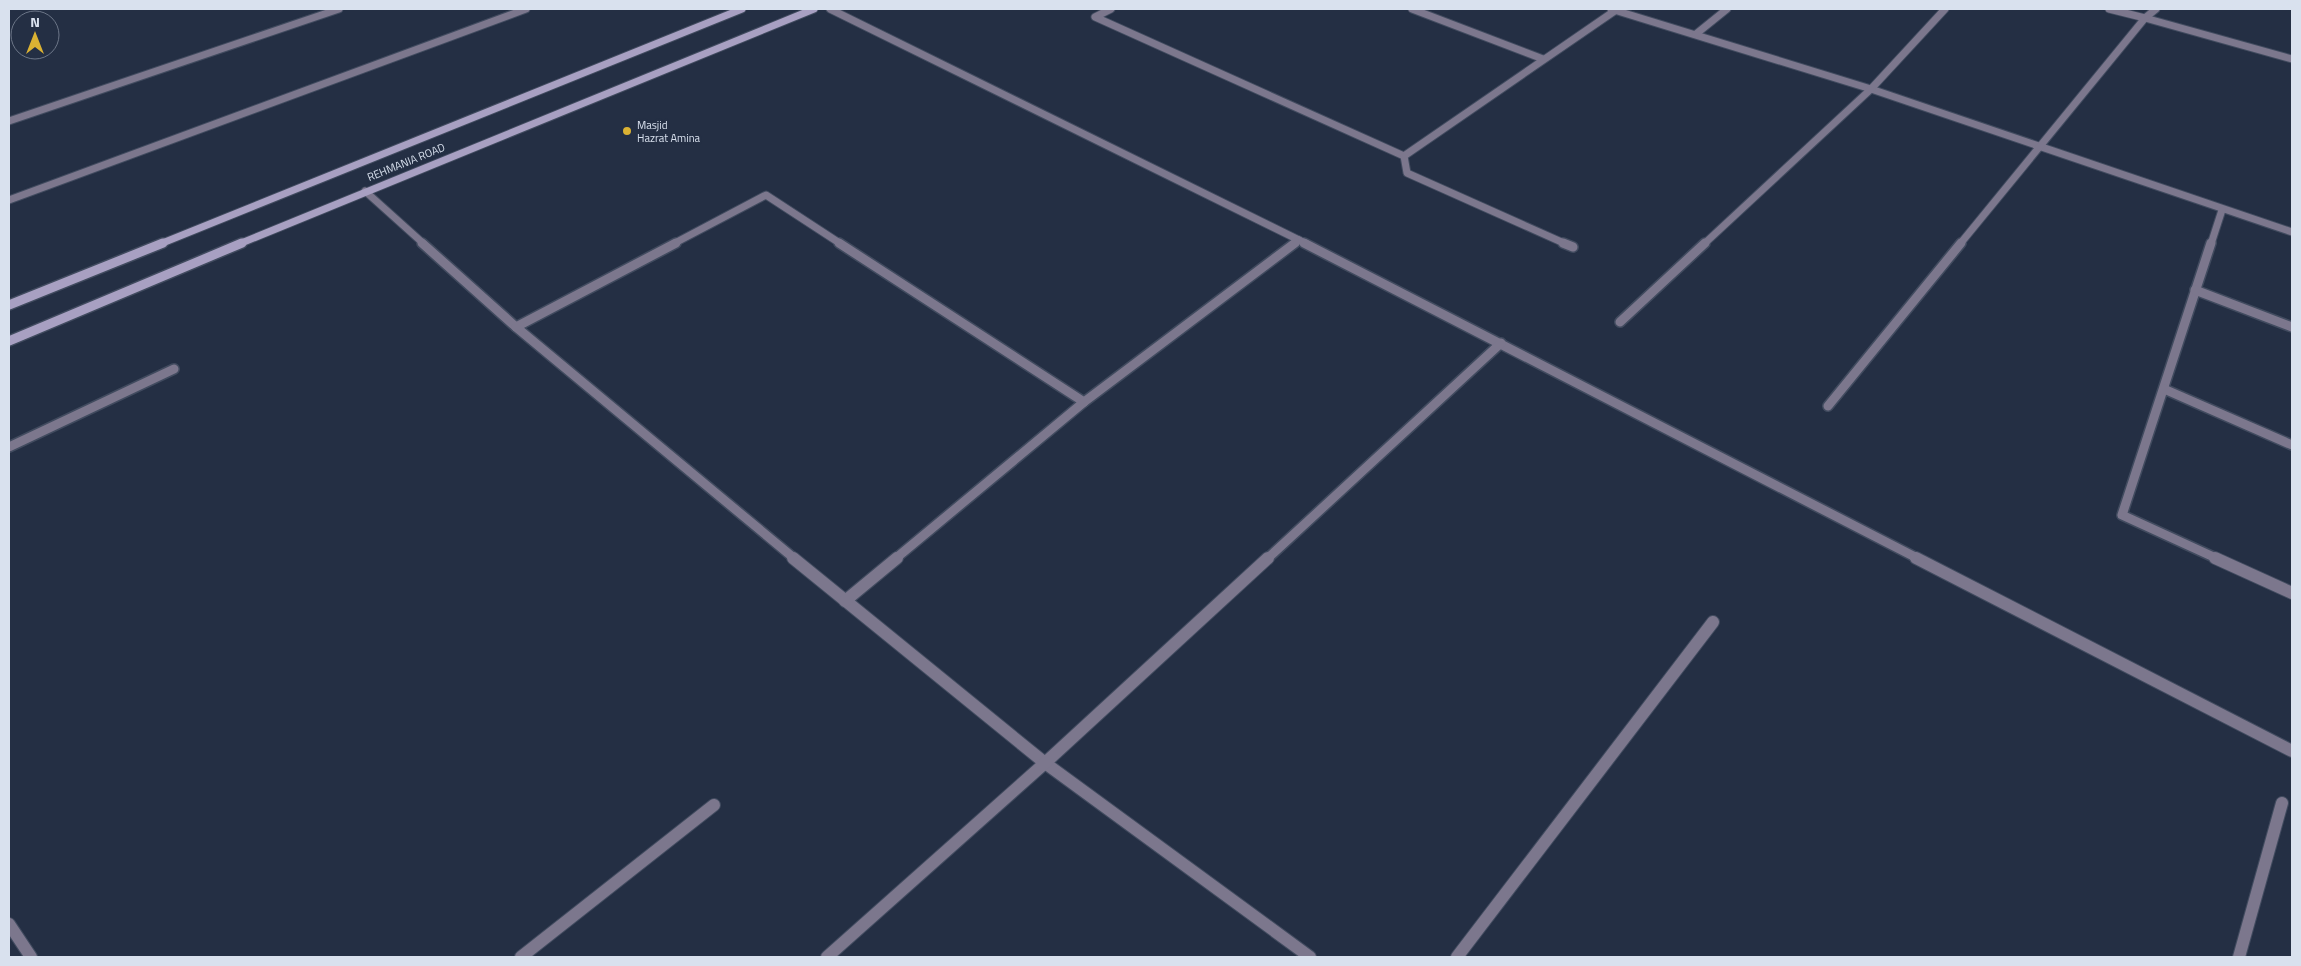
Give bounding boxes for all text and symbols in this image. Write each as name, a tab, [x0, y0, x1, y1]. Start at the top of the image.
north arrow	[10, 10, 60, 60]
text: N	[30, 11, 40, 32]
place label: Masjid Hazrat Amina	[637, 117, 701, 146]
marker: Masjid Hazrat Amina	[621, 125, 633, 137]
street label: REHMANIA ROAD	[365, 139, 447, 185]

